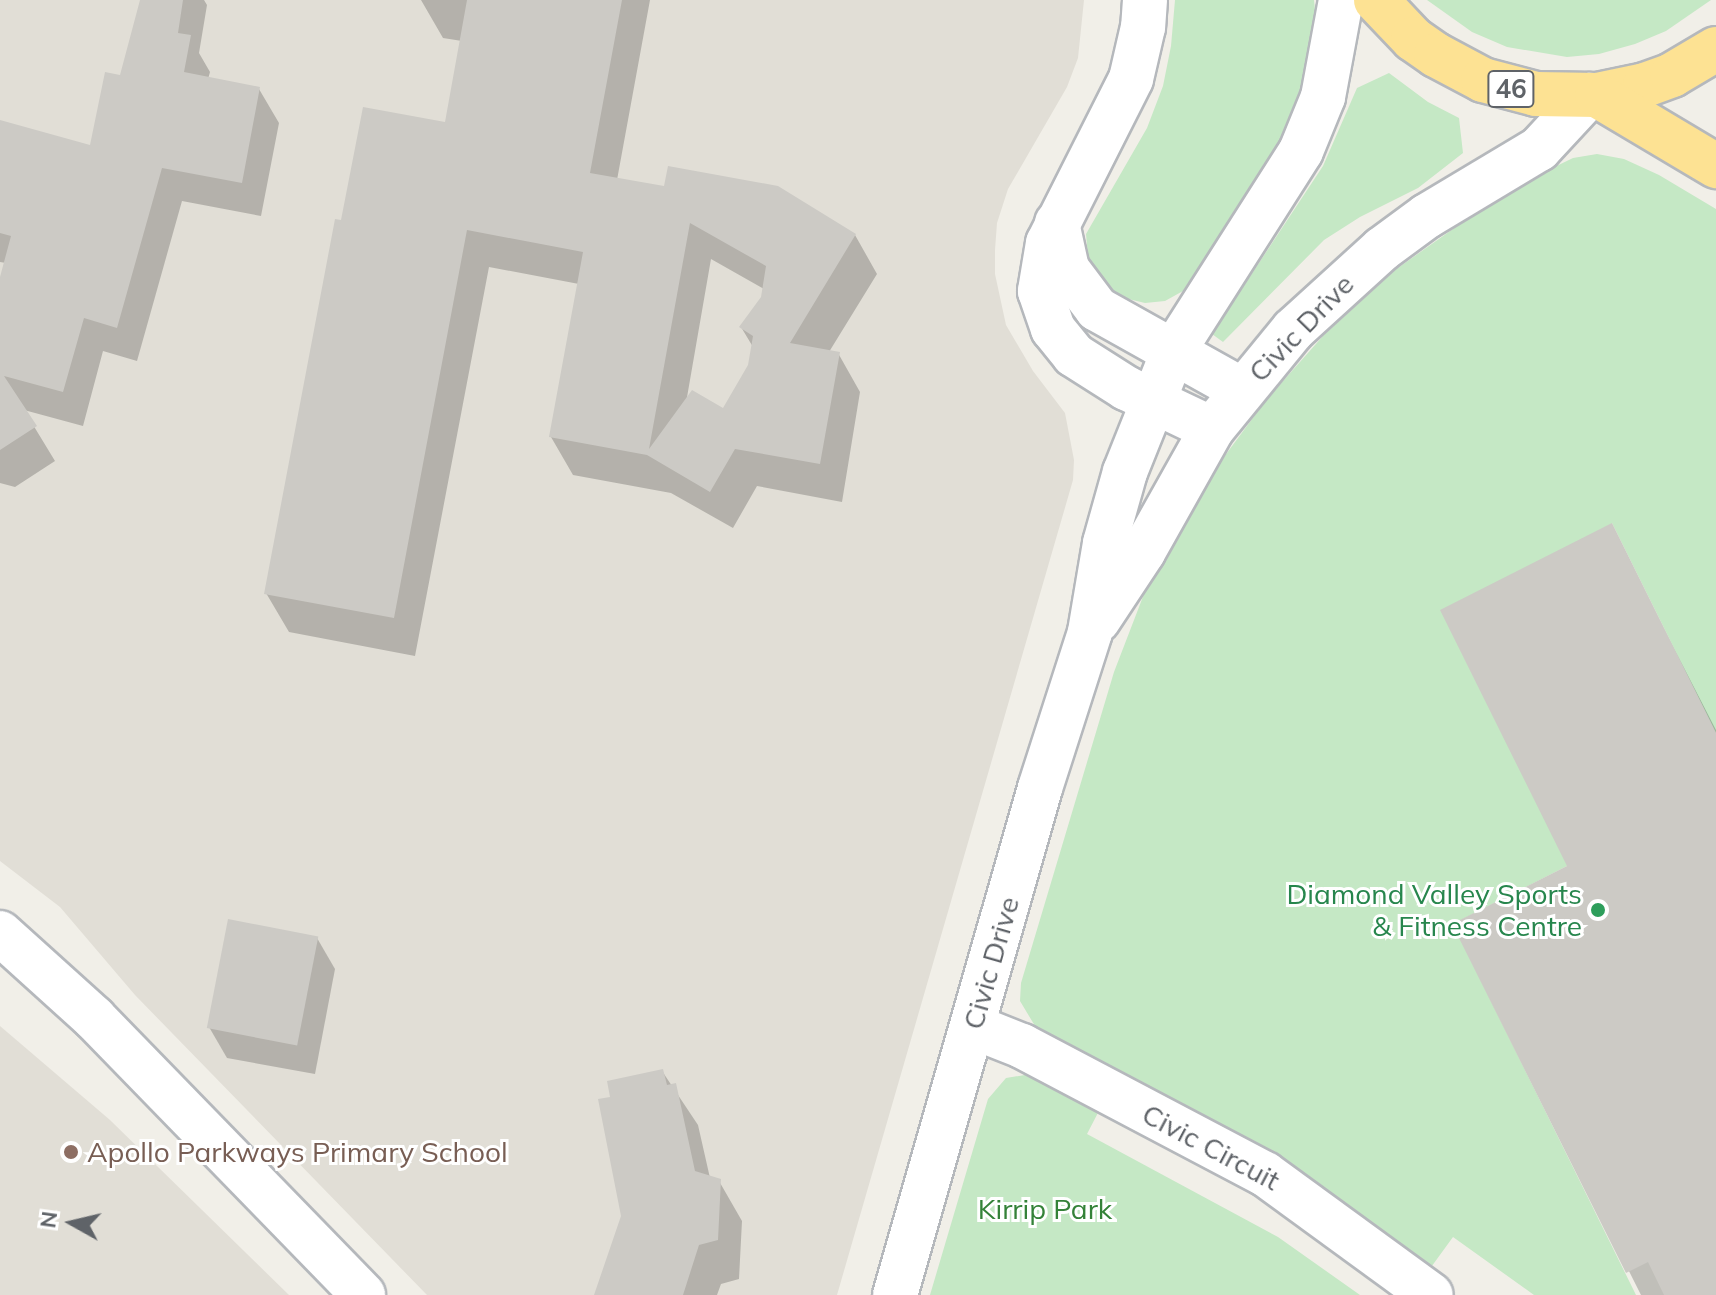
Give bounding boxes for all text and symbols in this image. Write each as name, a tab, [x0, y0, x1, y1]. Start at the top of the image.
road number: 46	[1487, 67, 1535, 111]
street label: Civic Drive	[1242, 267, 1360, 389]
place label: Diamond Valley Sports & Fitness Centre	[1286, 877, 1582, 943]
street label: Civic Drive	[956, 893, 1026, 1033]
marker: Diamond Valley Sports & Fitness Centre	[1589, 901, 1607, 919]
street label: Civic Circuit	[1137, 1097, 1285, 1197]
place label: Apollo Parkways Primary School	[87, 1135, 508, 1169]
marker: Apollo Parkways Primary School	[62, 1143, 80, 1161]
north arrow	[32, 1183, 112, 1263]
park label: Kirrip Park	[978, 1192, 1112, 1226]
text: N	[33, 1209, 63, 1230]

